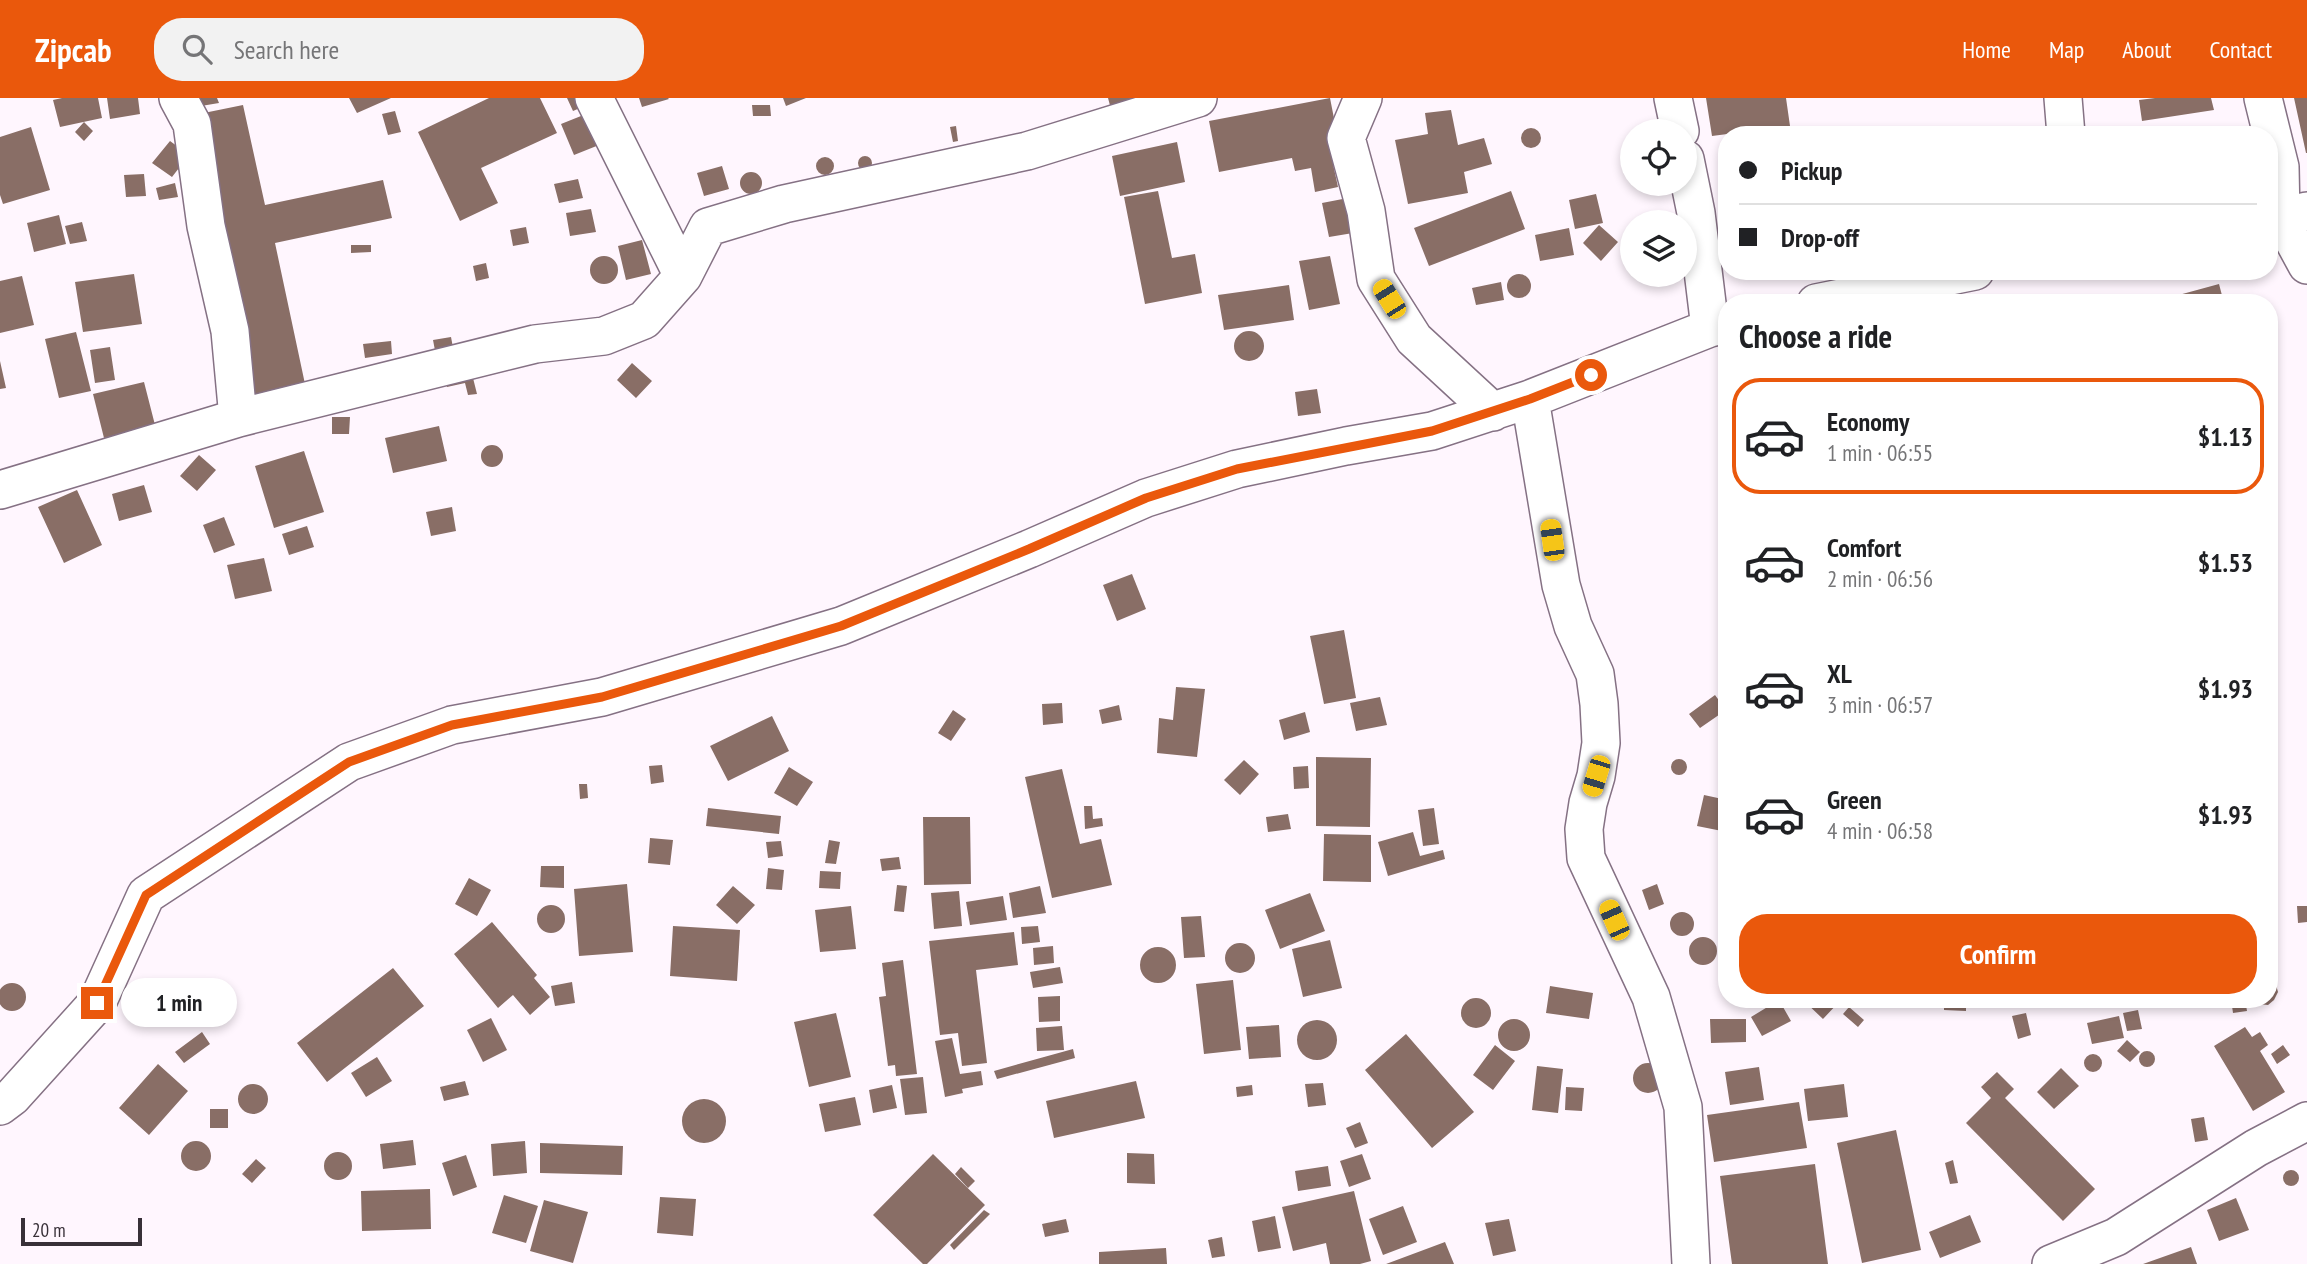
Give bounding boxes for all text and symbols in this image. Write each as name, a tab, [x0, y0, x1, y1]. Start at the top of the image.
search box	[154, 18, 644, 81]
text: Zipcab	[35, 28, 112, 71]
icon: search	[178, 30, 216, 68]
text: Search here	[234, 33, 339, 66]
text: Home	[1962, 34, 2011, 65]
text: Map	[2049, 34, 2084, 65]
text: About	[2122, 34, 2171, 65]
text: Contact	[2209, 34, 2272, 65]
map controls	[1620, 119, 1697, 287]
button: locate	[1620, 119, 1697, 196]
text: Pickup	[1781, 154, 1842, 187]
button: layers	[1620, 210, 1697, 287]
text: Drop-off	[1781, 221, 1859, 254]
car	[1369, 276, 1410, 322]
text: Choose a ride	[1739, 315, 1892, 357]
route start	[1575, 359, 1607, 391]
icon: car	[1743, 405, 1806, 468]
text: Economy	[1827, 405, 1909, 438]
text: $1.13	[2198, 420, 2253, 453]
text: 1 min · 06:55	[1827, 438, 1933, 467]
car	[1539, 518, 1566, 562]
icon: car	[1743, 531, 1806, 594]
text: Comfort	[1827, 531, 1901, 564]
text: $1.53	[2198, 546, 2253, 579]
text: 2 min · 06:56	[1827, 564, 1933, 593]
icon: car	[1743, 657, 1806, 720]
text: XL	[1827, 657, 1852, 690]
text: $1.93	[2198, 672, 2253, 705]
text: 3 min · 06:57	[1827, 690, 1933, 719]
car	[1580, 753, 1613, 799]
icon: car	[1743, 783, 1806, 846]
text: Green	[1827, 783, 1882, 816]
text: $1.93	[2198, 798, 2253, 831]
text: 4 min · 06:58	[1827, 816, 1933, 845]
car	[1596, 897, 1633, 943]
button: Confirm	[1739, 914, 2257, 994]
callout: 1 min	[122, 978, 237, 1028]
route end	[81, 987, 113, 1019]
text: 1 min	[156, 988, 202, 1017]
scale bar	[21, 1215, 142, 1247]
text: 20 m	[32, 1218, 66, 1242]

